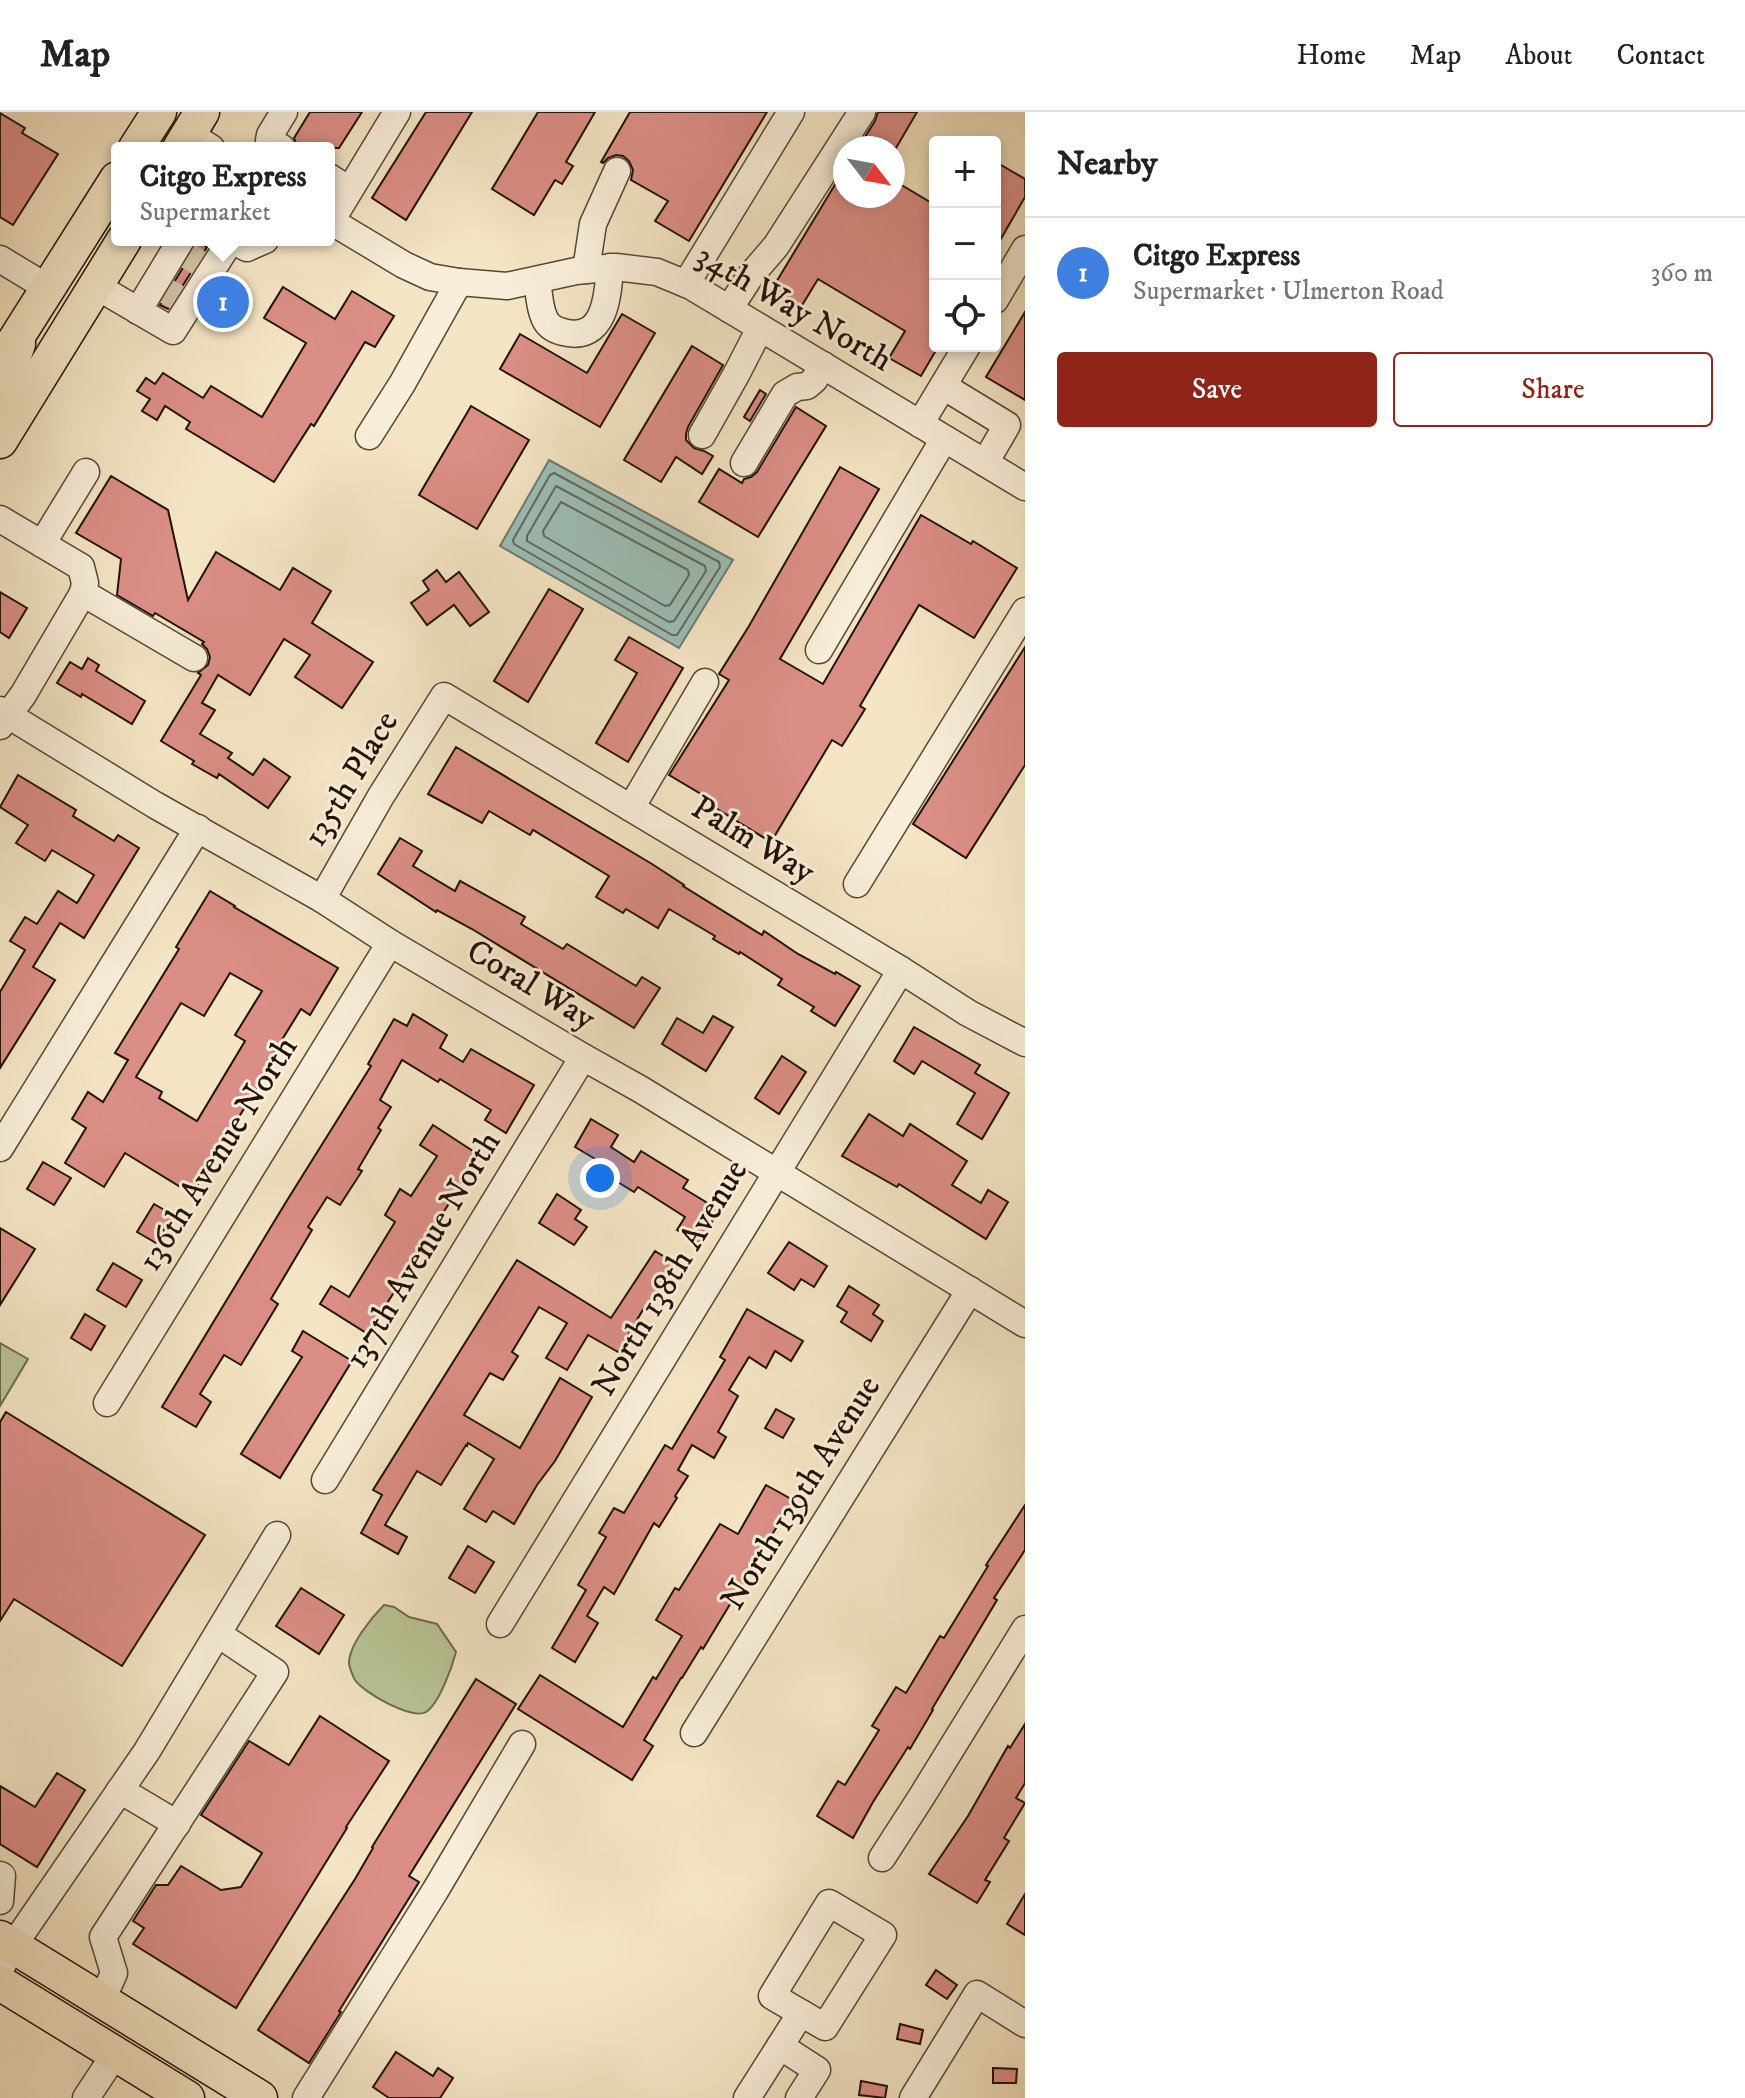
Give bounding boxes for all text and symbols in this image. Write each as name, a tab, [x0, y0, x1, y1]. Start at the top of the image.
text: Map	[40, 31, 110, 79]
text: Home	[1297, 38, 1366, 73]
text: Map	[1410, 38, 1461, 73]
text: About	[1505, 38, 1572, 73]
text: Contact	[1616, 38, 1705, 73]
north arrow	[833, 136, 905, 208]
map controls	[929, 136, 1001, 352]
button: +	[929, 136, 1001, 208]
popup	[111, 142, 335, 246]
text: Nearby	[1057, 143, 1158, 185]
text: Citgo Express	[139, 159, 307, 196]
text: Supermarket	[139, 196, 271, 229]
button: −	[929, 208, 1001, 280]
street label: 34th Way North	[688, 235, 900, 381]
text: Citgo Express	[1133, 238, 1300, 275]
text: 1	[1078, 257, 1088, 290]
text: 360 m	[1651, 257, 1713, 290]
pin: 1	[197, 272, 249, 332]
text: Supermarket · Ulmerton Road	[1133, 275, 1444, 308]
button: locate	[929, 280, 1001, 352]
button: Save	[1057, 352, 1377, 427]
button: Share	[1393, 352, 1713, 427]
street label: 135th Place	[294, 703, 408, 855]
street label: Palm Way	[684, 787, 823, 894]
street label: Coral Way	[459, 930, 604, 1040]
street label: 136th Avenue North	[129, 1029, 307, 1279]
street label: 137th Avenue North	[336, 1124, 510, 1376]
street label: North 138th Avenue	[583, 1152, 757, 1404]
your location	[580, 1158, 620, 1198]
street label: North 139th Avenue	[712, 1368, 890, 1618]

